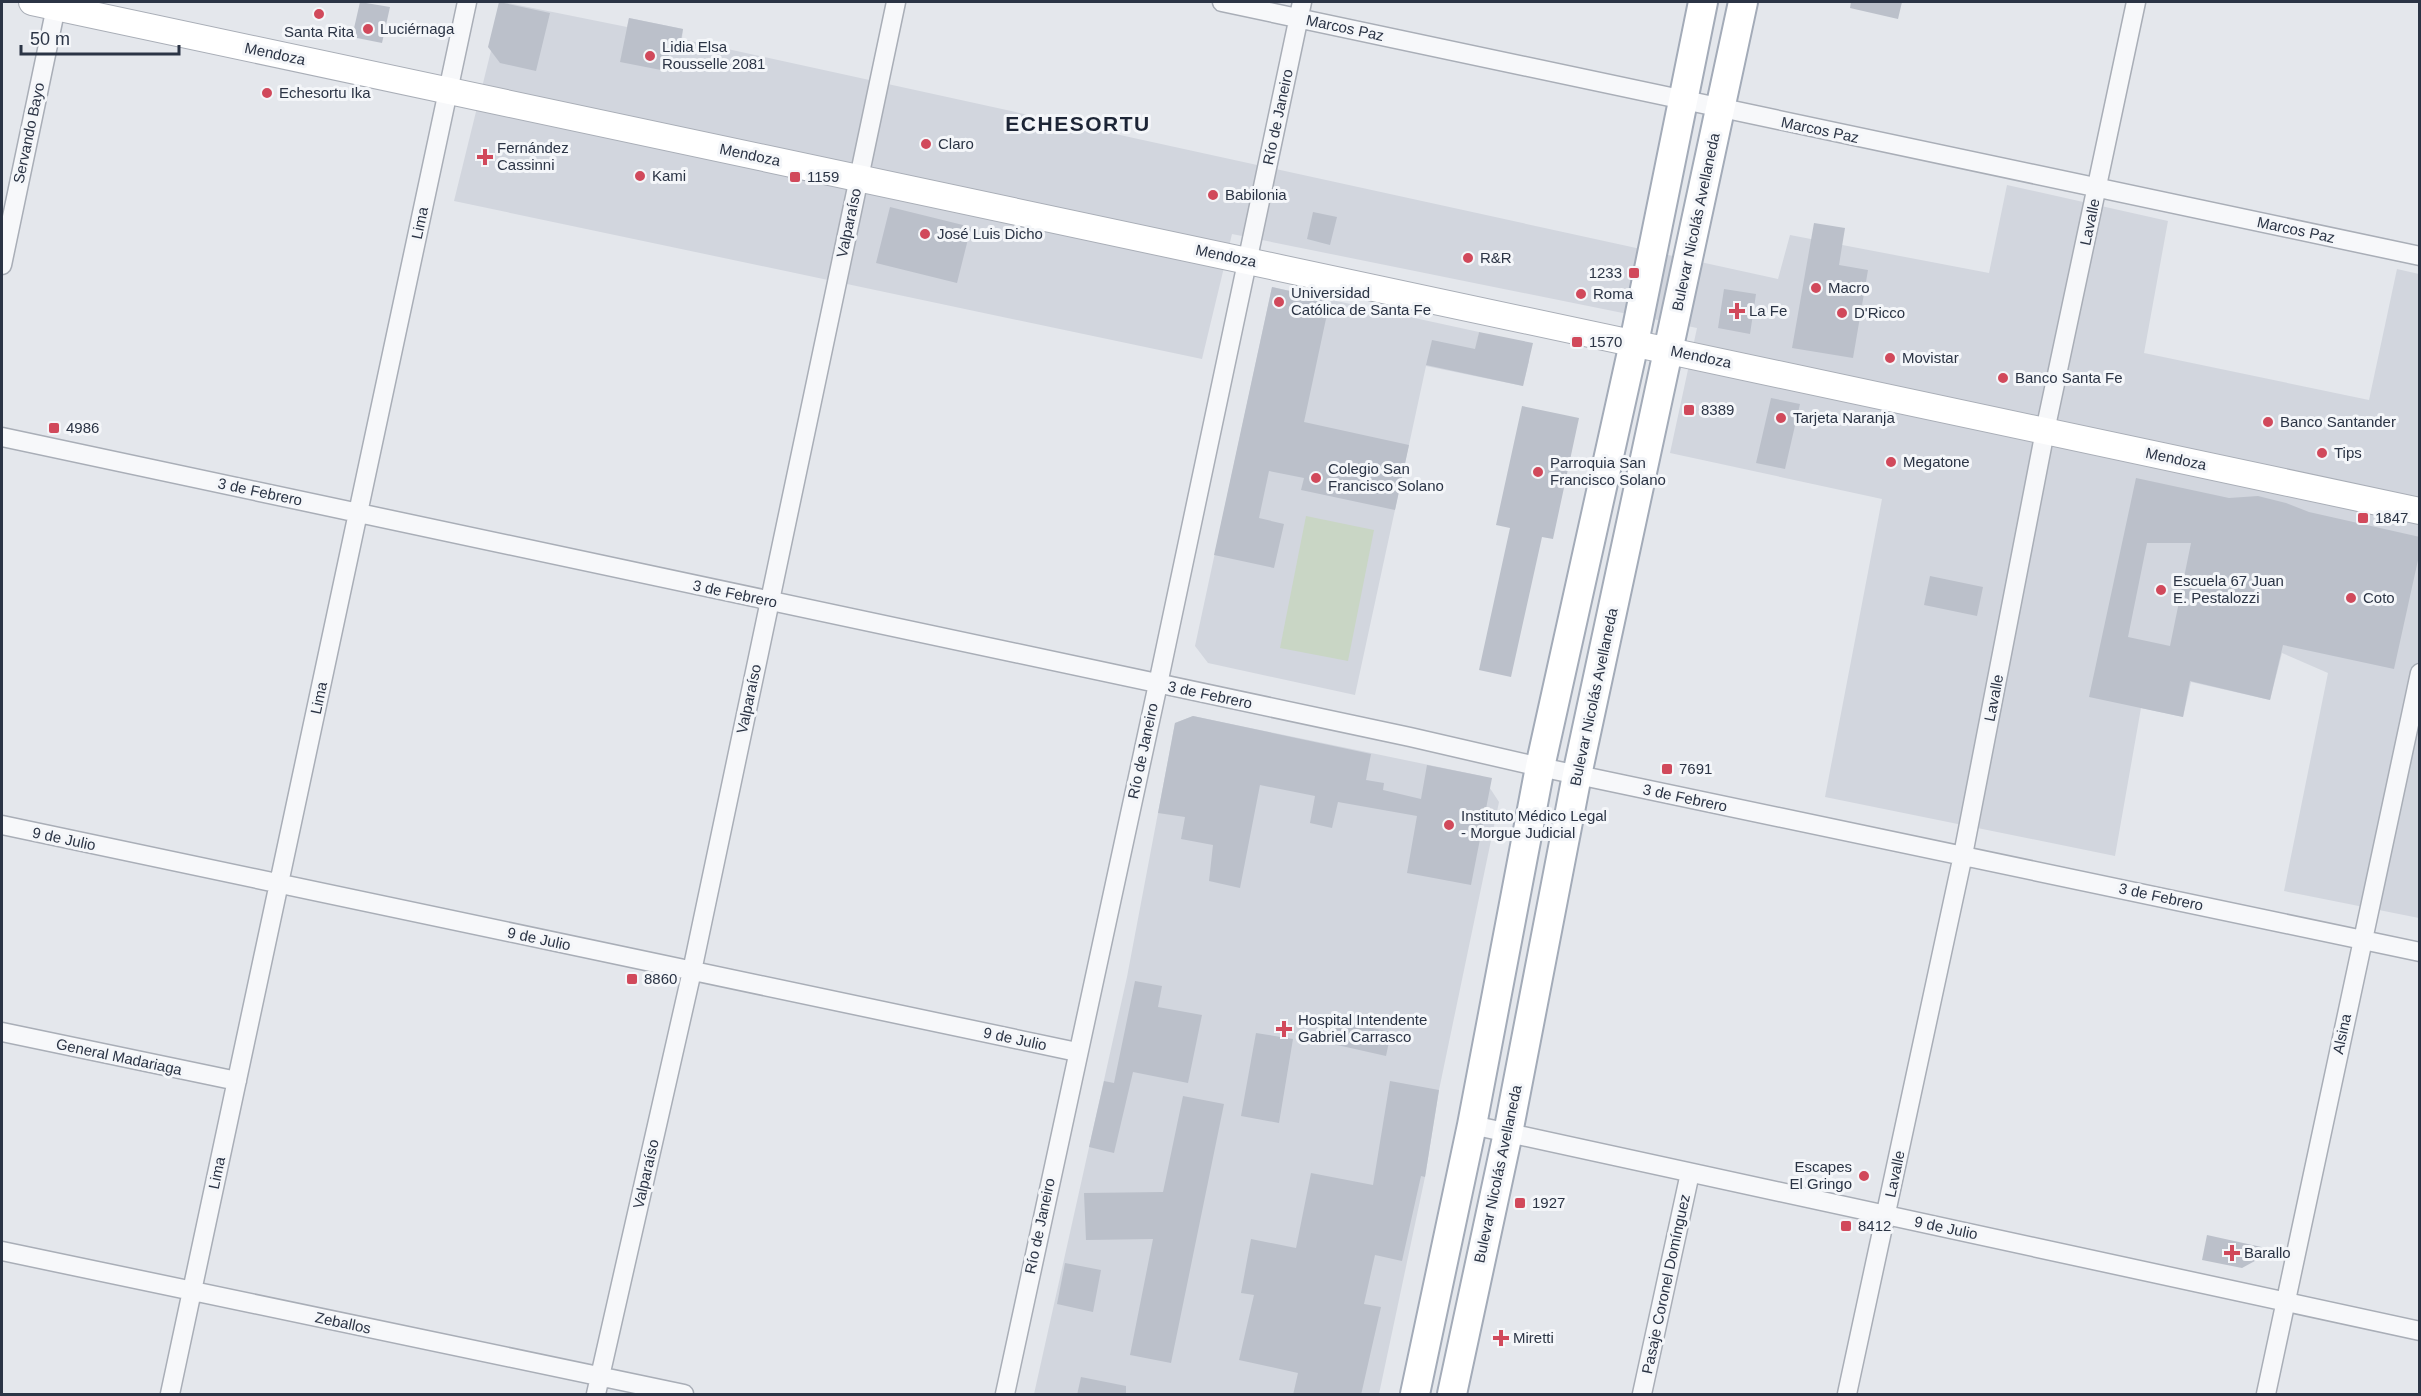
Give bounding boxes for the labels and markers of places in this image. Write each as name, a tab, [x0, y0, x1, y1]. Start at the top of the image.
marker: Santa Rita	[312, 7, 326, 21]
place label: Luciérnaga	[380, 20, 455, 37]
marker: Luciérnaga	[361, 22, 375, 36]
place label: Santa Rita	[284, 23, 355, 40]
place label: Lidia Elsa Rousselle 2081	[662, 38, 765, 72]
marker: Lidia Elsa Rousselle 2081	[643, 49, 657, 63]
place label: Echesortu Ika	[279, 84, 371, 101]
marker: Echesortu Ika	[260, 86, 274, 100]
place label: Claro	[938, 135, 974, 152]
marker: Claro	[919, 137, 933, 151]
place label: Fernández Cassinni	[497, 139, 569, 173]
marker: Fernández Cassinni	[478, 150, 492, 164]
place label: Kami	[652, 167, 686, 184]
place label: 1159	[807, 168, 839, 185]
marker: Kami	[633, 169, 647, 183]
marker: 1159	[788, 170, 802, 184]
place label: Babilonia	[1225, 186, 1287, 203]
marker: Babilonia	[1206, 188, 1220, 202]
place label: José Luis Dicho	[937, 225, 1043, 242]
marker: José Luis Dicho	[918, 227, 932, 241]
place label: R&R	[1480, 249, 1512, 266]
marker: R&R	[1461, 251, 1475, 265]
place label: 1233	[1589, 264, 1622, 281]
marker: 1233	[1627, 266, 1641, 280]
place label: Macro	[1828, 279, 1870, 296]
marker: Macro	[1809, 281, 1823, 295]
place label: Universidad Católica de Santa Fe	[1291, 284, 1431, 318]
place label: Roma	[1593, 285, 1634, 302]
marker: Roma	[1574, 287, 1588, 301]
marker: Universidad Católica de Santa Fe	[1272, 295, 1286, 309]
place label: La Fe	[1749, 302, 1787, 319]
marker: La Fe	[1730, 304, 1744, 318]
place label: D'Ricco	[1854, 304, 1905, 321]
marker: D'Ricco	[1835, 306, 1849, 320]
place label: 1570	[1589, 333, 1622, 350]
marker: 1570	[1570, 335, 1584, 349]
place label: Movistar	[1902, 349, 1959, 366]
marker: Movistar	[1883, 351, 1897, 365]
place label: Banco Santa Fe	[2015, 369, 2123, 386]
marker: Banco Santa Fe	[1996, 371, 2010, 385]
place label: 8389	[1701, 401, 1734, 418]
marker: 8389	[1682, 403, 1696, 417]
place label: Tarjeta Naranja	[1793, 409, 1895, 426]
marker: Tarjeta Naranja	[1774, 411, 1788, 425]
place label: Banco Santander	[2280, 413, 2396, 430]
marker: Banco Santander	[2261, 415, 2275, 429]
place label: 4986	[66, 419, 99, 436]
marker: 4986	[47, 421, 61, 435]
place label: Tips	[2334, 444, 2362, 461]
marker: Tips	[2315, 446, 2329, 460]
place label: Megatone	[1903, 453, 1970, 470]
place label: Parroquia San Francisco Solano	[1550, 454, 1666, 488]
marker: Megatone	[1884, 455, 1898, 469]
place label: Colegio San Francisco Solano	[1328, 460, 1444, 494]
marker: Parroquia San Francisco Solano	[1531, 465, 1545, 479]
marker: Colegio San Francisco Solano	[1309, 471, 1323, 485]
place label: 1847	[2375, 509, 2408, 526]
marker: 1847	[2356, 511, 2370, 525]
place label: Escuela 67 Juan E. Pestalozzi	[2173, 572, 2284, 606]
marker: Escuela 67 Juan E. Pestalozzi	[2154, 583, 2168, 597]
place label: Coto	[2363, 589, 2395, 606]
marker: Coto	[2344, 591, 2358, 605]
place label: 7691	[1679, 760, 1712, 777]
marker: 7691	[1660, 762, 1674, 776]
place label: Instituto Médico Legal - Morgue Judicial	[1461, 807, 1607, 841]
marker: Instituto Médico Legal - Morgue Judicial	[1442, 818, 1456, 832]
place label: 8860	[644, 970, 677, 987]
marker: 8860	[625, 972, 639, 986]
place label: Hospital Intendente Gabriel Carrasco	[1298, 1011, 1427, 1045]
marker: Hospital Intendente Gabriel Carrasco	[1275, 1020, 1293, 1038]
place label: Escapes El Gringo	[1789, 1158, 1852, 1192]
marker: Escapes El Gringo	[1857, 1169, 1871, 1183]
place label: 1927	[1532, 1194, 1565, 1211]
marker: 1927	[1513, 1196, 1527, 1210]
place label: 8412	[1858, 1217, 1891, 1234]
marker: 8412	[1839, 1219, 1853, 1233]
place label: Barallo	[2244, 1244, 2291, 1261]
marker: Barallo	[2225, 1246, 2239, 1260]
place label: Miretti	[1513, 1329, 1554, 1346]
marker: Miretti	[1494, 1331, 1508, 1345]

